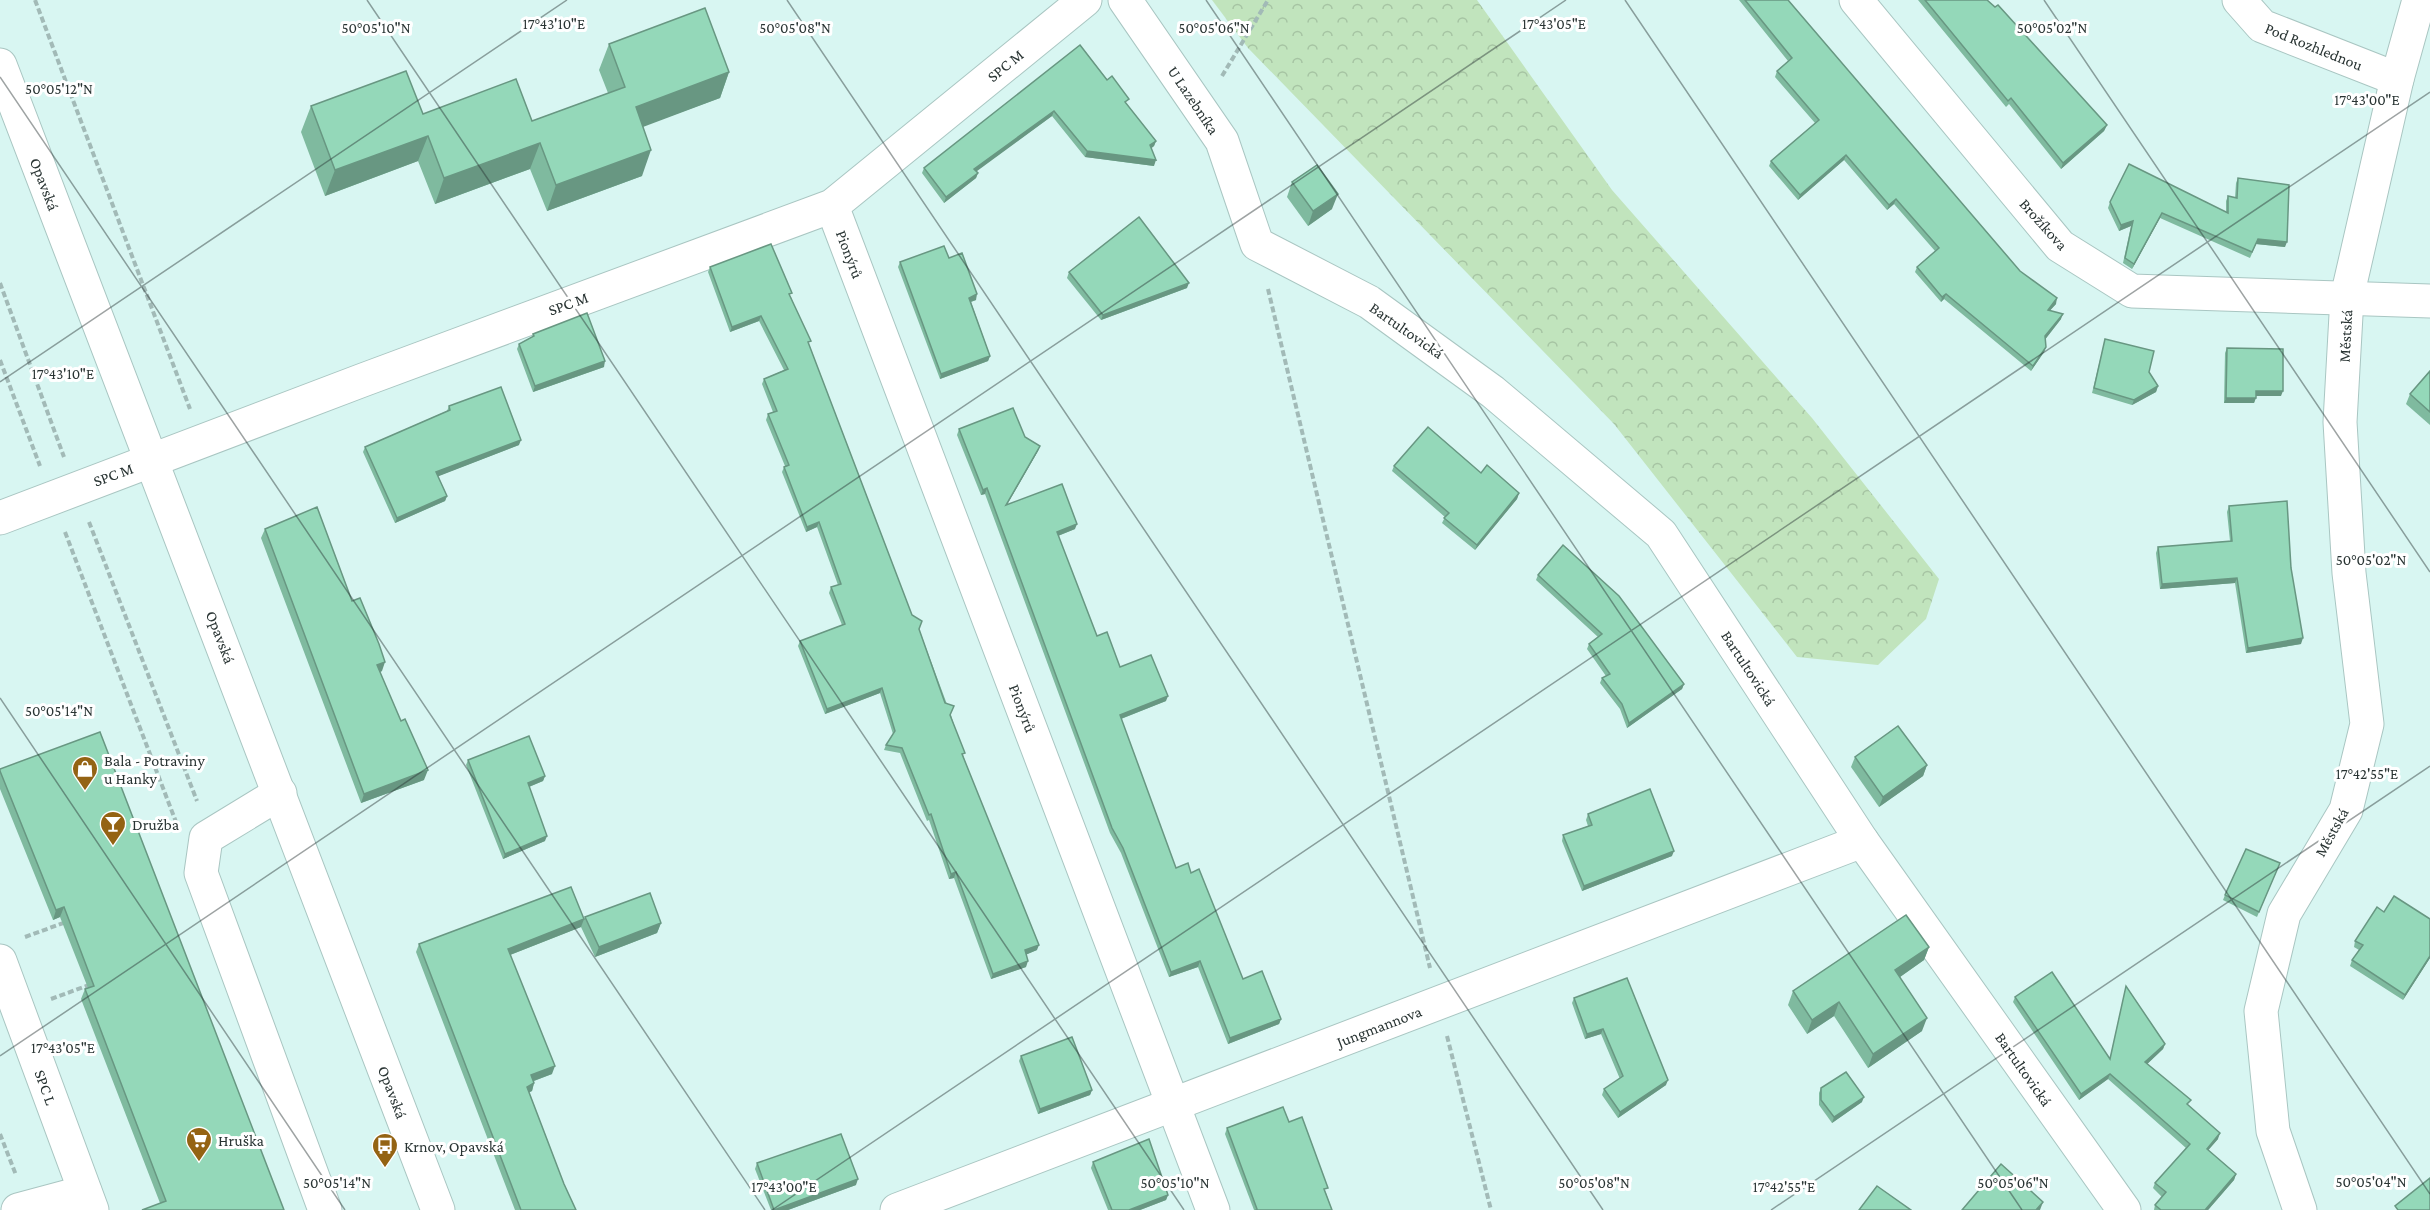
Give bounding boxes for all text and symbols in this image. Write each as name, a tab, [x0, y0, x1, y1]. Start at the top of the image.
text: 17°43'10"E	[523, 16, 585, 32]
text: 17°43'05"E	[1522, 16, 1586, 32]
street label: Pod Rozhlednou	[2263, 19, 2366, 74]
text: 50°05'10"N	[341, 20, 411, 36]
text: 50°05'08"N	[759, 20, 831, 36]
text: 50°05'06"N	[1178, 20, 1250, 36]
text: 50°05'02"N	[2017, 20, 2087, 36]
street label: SPC M	[984, 46, 1027, 85]
street label: U Lazebníka	[1165, 63, 1223, 138]
text: 50°05'12"N	[25, 81, 93, 97]
text: 17°43'00"E	[2334, 92, 2400, 108]
street label: Opavská	[26, 155, 63, 214]
street label: Brožíkova	[2016, 195, 2071, 254]
street label: Pionýrů	[832, 228, 867, 282]
street label: SPC M	[546, 288, 590, 319]
street label: Bartultovická	[1367, 299, 1447, 362]
street label: Městská	[2336, 309, 2355, 363]
text: 17°43'10"E	[32, 366, 94, 382]
street label: SPC M	[91, 459, 135, 490]
text: 50°05'02"N	[2336, 552, 2406, 568]
street label: Opavská	[202, 608, 239, 667]
street label: Bartultovická	[1718, 628, 1779, 709]
street label: Pionýrů	[1005, 682, 1040, 736]
text: 50°05'14"N	[25, 703, 93, 719]
place label: Bala - Potraviny u Hanky	[104, 752, 205, 788]
shop icon: Bala - Potraviny u Hanky	[70, 754, 100, 792]
text: 17°42'55"E	[2336, 766, 2398, 782]
street label: Městská	[2311, 804, 2352, 860]
bar icon: Družba	[98, 809, 128, 847]
place label: Družba	[132, 816, 180, 833]
street label: Jungmannova	[1332, 1002, 1425, 1052]
street label: Bartultovická	[1992, 1029, 2056, 1110]
text: 17°43'05"E	[31, 1040, 95, 1056]
street label: Opavská	[374, 1063, 411, 1122]
street label: SPC L	[31, 1067, 60, 1107]
supermarket icon: Hruška	[184, 1125, 214, 1163]
bus stop icon: Krnov, Opavská	[370, 1131, 400, 1169]
place label: Hruška	[218, 1132, 265, 1149]
place label: Krnov, Opavská	[404, 1138, 504, 1156]
text: 50°05'04"N	[2335, 1174, 2407, 1190]
text: 50°05'14"N	[303, 1175, 371, 1191]
text: 50°05'10"N	[1140, 1175, 1210, 1191]
text: 50°05'08"N	[1558, 1175, 1630, 1191]
text: 50°05'06"N	[1977, 1175, 2049, 1191]
text: 17°43'00"E	[751, 1179, 817, 1195]
text: 17°42'55"E	[1753, 1179, 1815, 1195]

